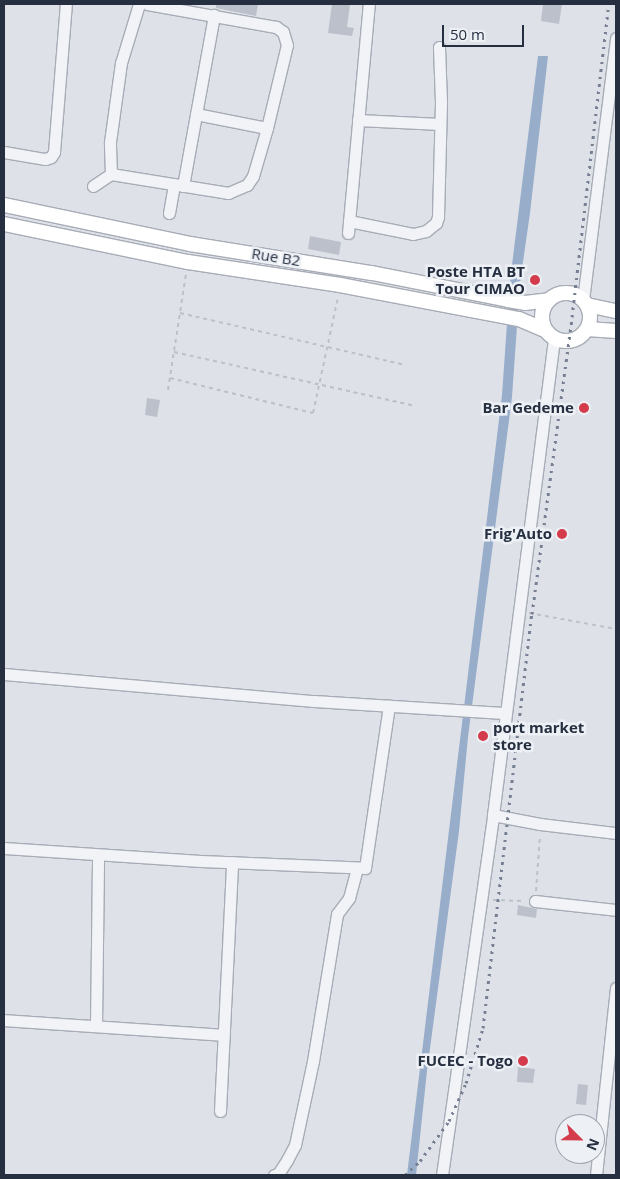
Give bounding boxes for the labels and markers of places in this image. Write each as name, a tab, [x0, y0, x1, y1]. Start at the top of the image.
place label: Poste HTA BT Tour CIMAO	[426, 262, 525, 297]
marker: Poste HTA BT Tour CIMAO	[529, 274, 541, 286]
place label: Bar Gedeme	[482, 399, 574, 417]
marker: Bar Gedeme	[578, 402, 590, 414]
place label: Frig'Auto	[484, 525, 552, 543]
marker: Frig'Auto	[556, 528, 568, 540]
place label: port market store	[493, 718, 584, 753]
marker: port market store	[477, 730, 489, 742]
place label: FUCEC - Togo	[418, 1052, 513, 1070]
marker: FUCEC - Togo	[517, 1055, 529, 1067]

